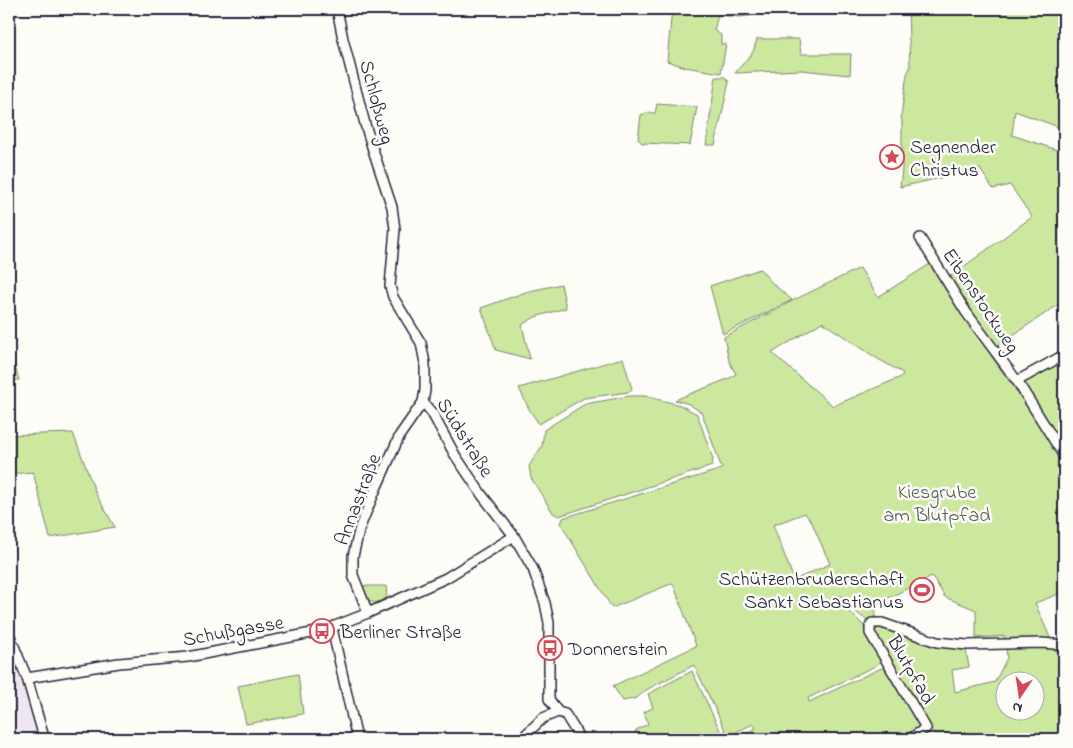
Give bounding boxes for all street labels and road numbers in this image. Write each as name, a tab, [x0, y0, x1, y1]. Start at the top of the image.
street label: Schloßweg	[349, 57, 401, 148]
street label: Eibenstockweg	[933, 243, 1026, 360]
street label: Südstraße	[428, 393, 500, 484]
street label: Annastraße	[329, 450, 390, 550]
street label: Schußgasse	[181, 609, 286, 657]
street label: Blutpfad	[878, 629, 941, 710]

